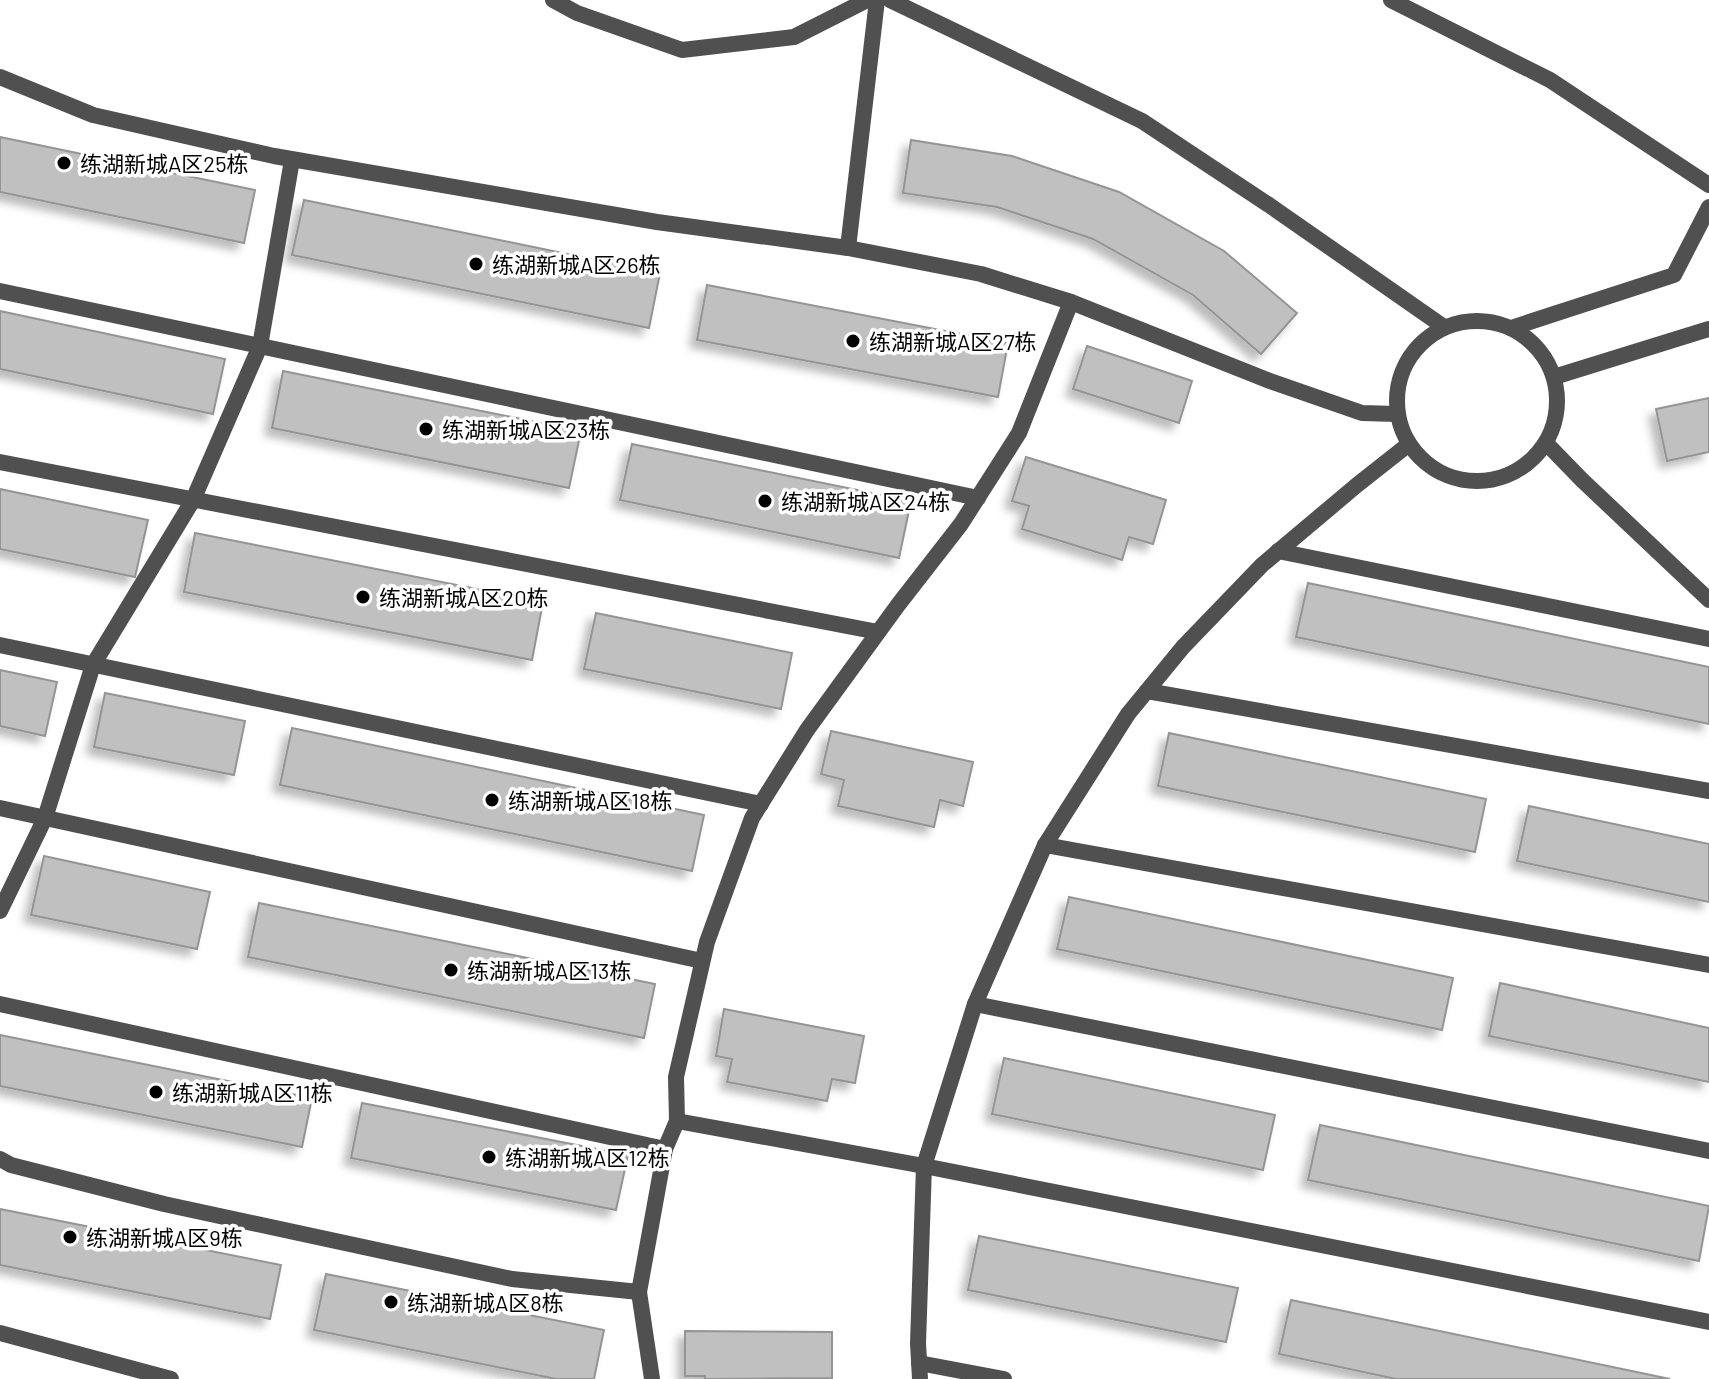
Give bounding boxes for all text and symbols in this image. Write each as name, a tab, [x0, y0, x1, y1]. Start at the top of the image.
place label: 练湖新城A区25栋	[80, 150, 248, 176]
marker: 练湖新城A区25栋	[55, 154, 73, 172]
place label: 练湖新城A区26栋	[492, 251, 660, 277]
marker: 练湖新城A区26栋	[467, 255, 485, 273]
place label: 练湖新城A区27栋	[869, 328, 1037, 354]
marker: 练湖新城A区27栋	[844, 332, 862, 350]
place label: 练湖新城A区23栋	[442, 416, 610, 442]
marker: 练湖新城A区23栋	[417, 420, 435, 438]
place label: 练湖新城A区24栋	[781, 488, 950, 514]
marker: 练湖新城A区24栋	[756, 492, 774, 510]
place label: 练湖新城A区20栋	[379, 584, 549, 610]
marker: 练湖新城A区20栋	[354, 588, 372, 606]
place label: 练湖新城A区18栋	[508, 787, 673, 813]
marker: 练湖新城A区18栋	[483, 791, 501, 809]
place label: 练湖新城A区13栋	[467, 957, 631, 983]
marker: 练湖新城A区13栋	[442, 961, 460, 979]
place label: 练湖新城A区11栋	[172, 1079, 333, 1105]
marker: 练湖新城A区11栋	[147, 1083, 165, 1101]
place label: 练湖新城A区12栋	[505, 1144, 670, 1170]
marker: 练湖新城A区12栋	[480, 1148, 498, 1166]
place label: 练湖新城A区9栋	[86, 1224, 243, 1250]
marker: 练湖新城A区9栋	[61, 1228, 79, 1246]
place label: 练湖新城A区8栋	[407, 1289, 564, 1315]
marker: 练湖新城A区8栋	[382, 1293, 400, 1311]

